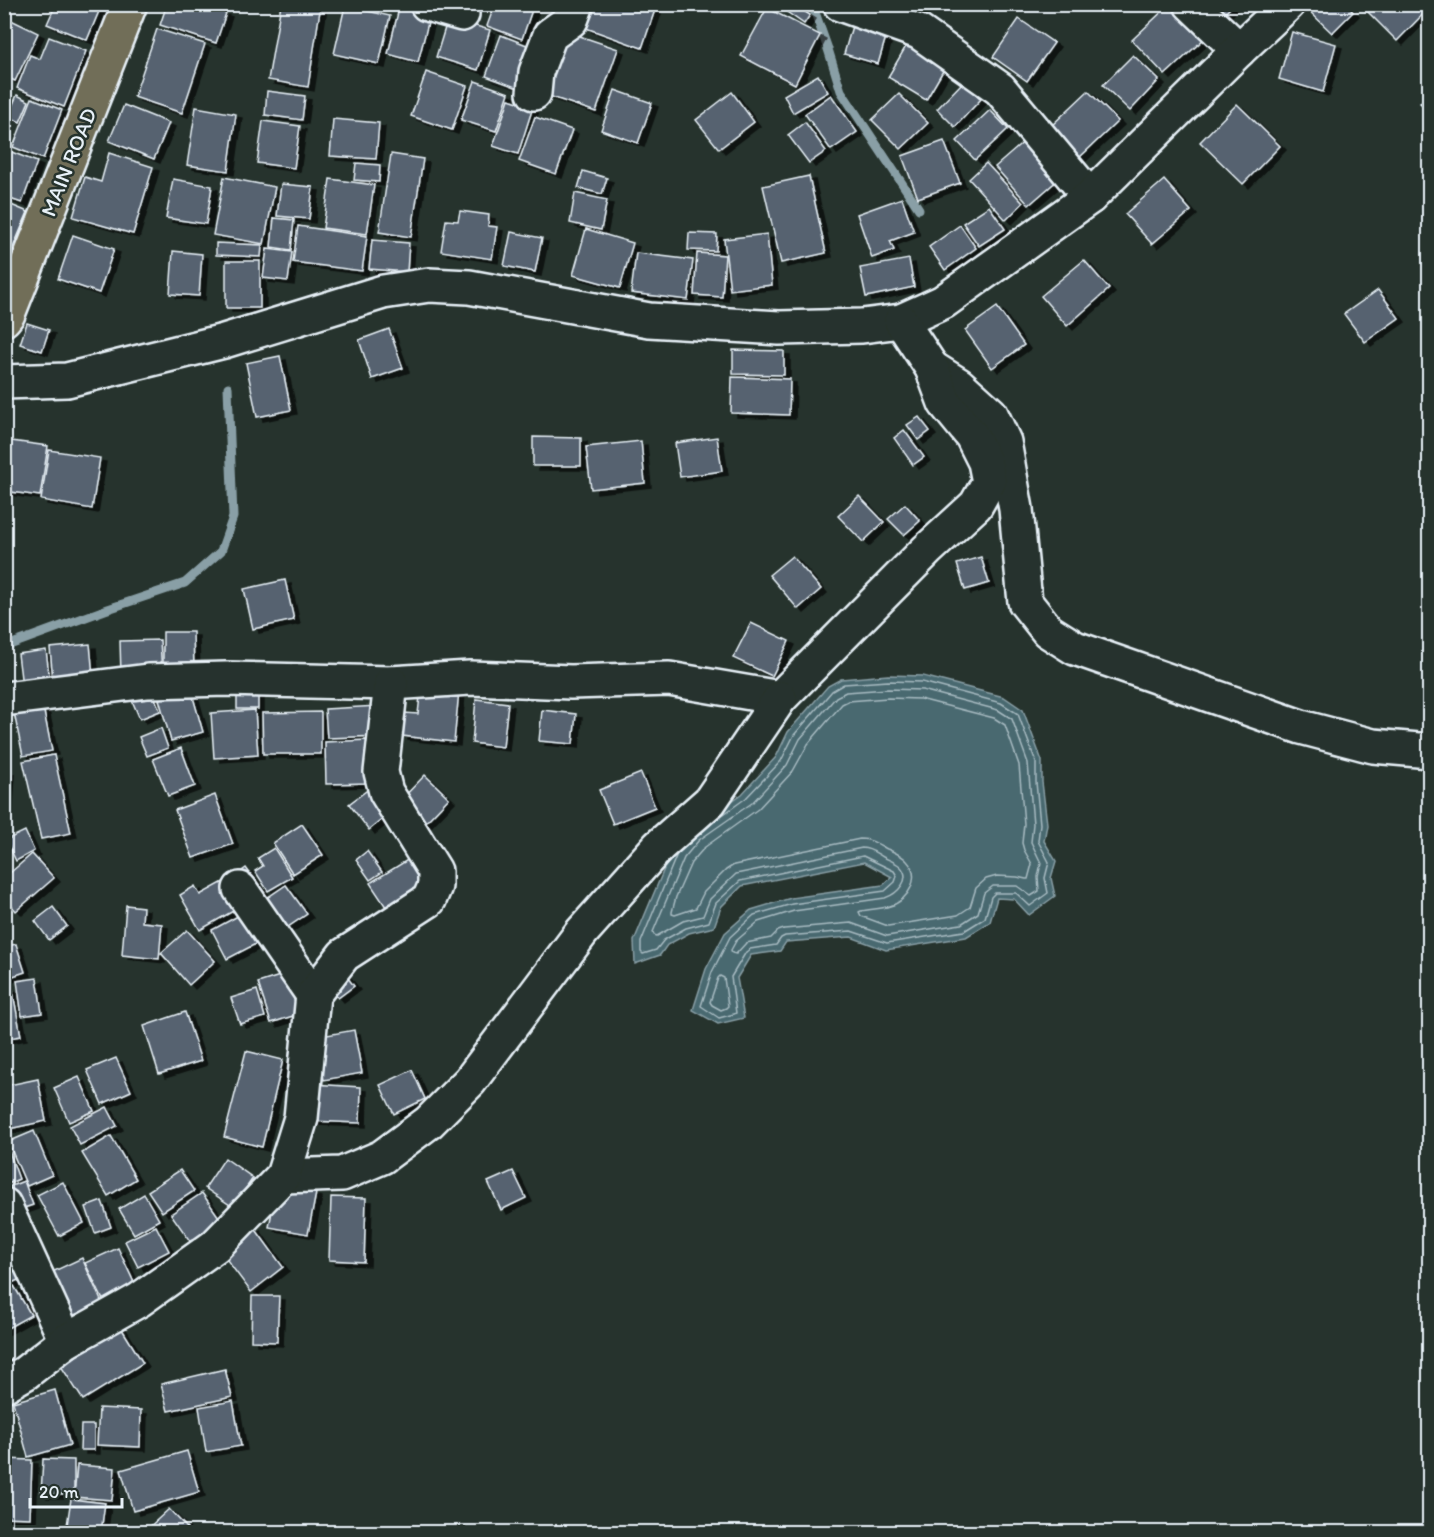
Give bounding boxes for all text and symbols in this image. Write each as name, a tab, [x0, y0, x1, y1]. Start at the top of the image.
street label: MAIN ROAD	[34, 104, 103, 221]
scale bar	[30, 1471, 122, 1509]
text: 20 m	[39, 1481, 79, 1503]

